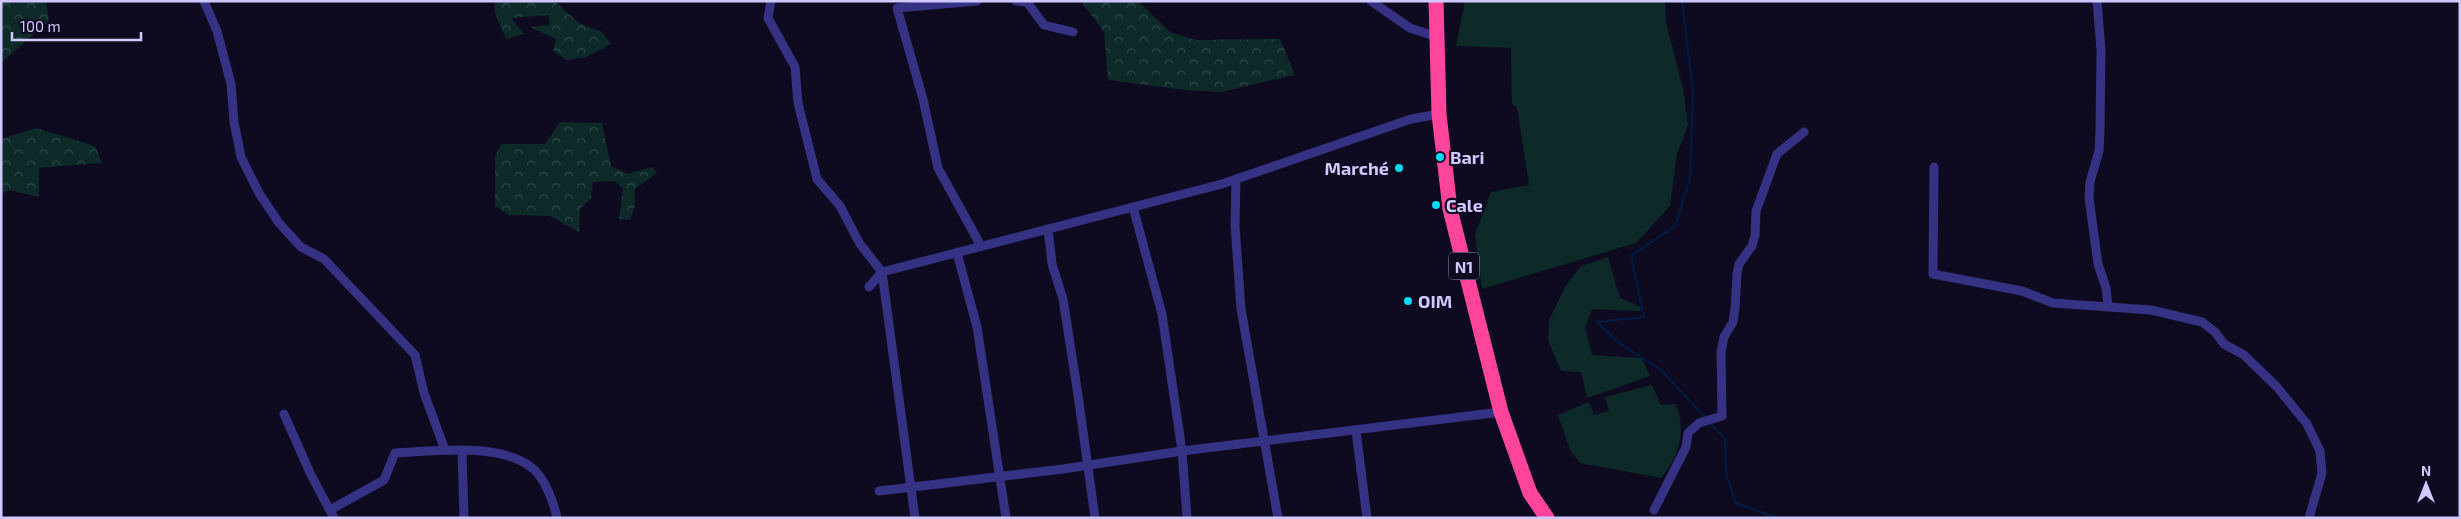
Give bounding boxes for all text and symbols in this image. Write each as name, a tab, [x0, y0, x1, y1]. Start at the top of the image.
scale bar	[12, 10, 141, 42]
text: 100 m	[20, 17, 61, 35]
place label: Bari	[1450, 146, 1484, 168]
marker: Bari	[1434, 151, 1446, 163]
place label: Marché	[1325, 157, 1389, 179]
marker: Marché	[1393, 162, 1405, 174]
place label: Cale	[1446, 194, 1483, 216]
marker: Cale	[1430, 199, 1442, 211]
road number: N1	[1449, 252, 1479, 280]
place label: OIM	[1418, 290, 1452, 312]
marker: OIM	[1402, 295, 1414, 307]
north arrow	[2401, 459, 2451, 509]
text: N	[2421, 462, 2431, 479]

